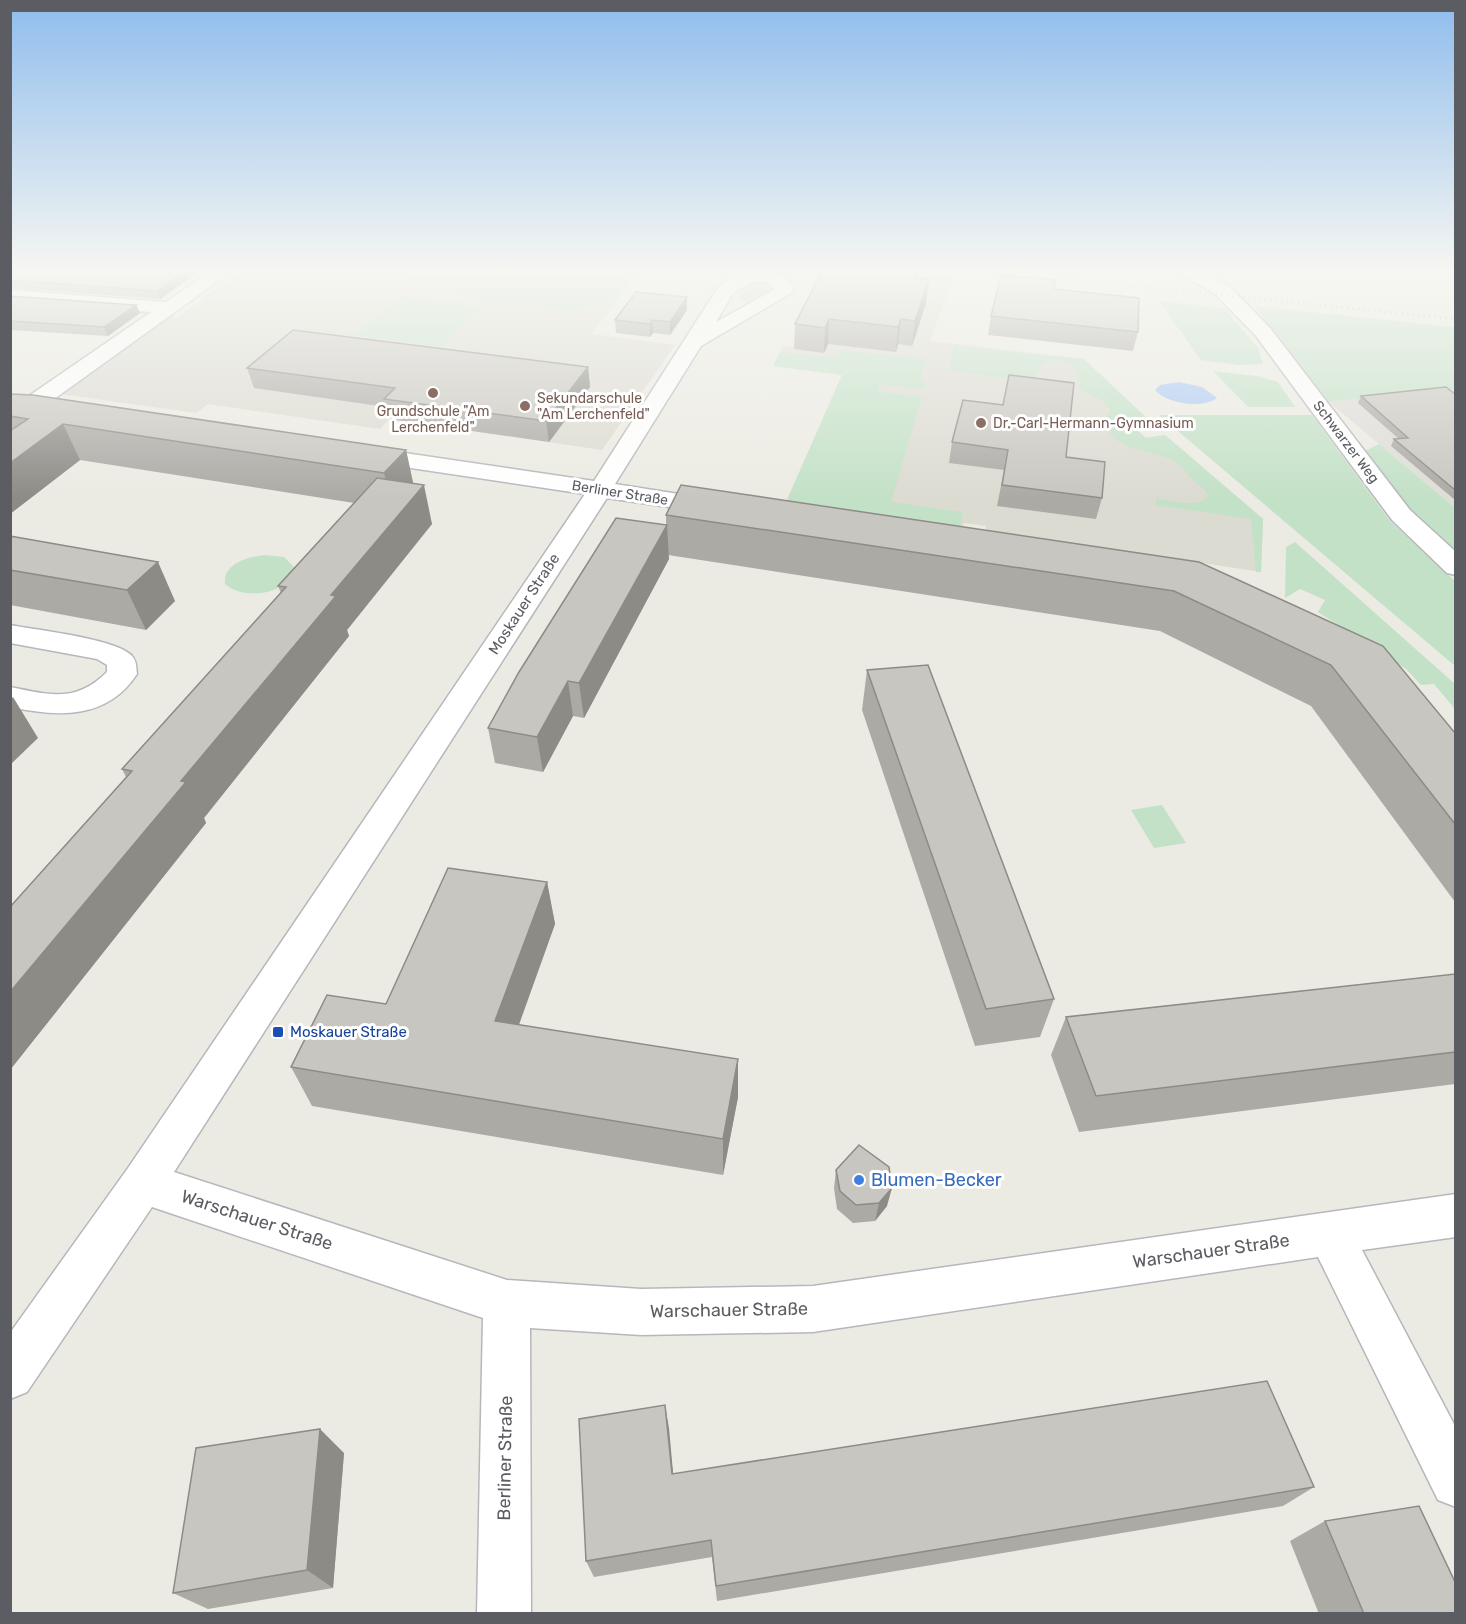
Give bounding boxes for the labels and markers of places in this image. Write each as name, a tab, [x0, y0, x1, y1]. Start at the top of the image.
marker: Grundschule "Am Lerchenfeld"	[426, 386, 440, 400]
place label: Sekundarschule "Am Lerchenfeld"	[537, 390, 650, 423]
marker: Sekundarschule "Am Lerchenfeld"	[518, 399, 532, 413]
place label: Grundschule "Am Lerchenfeld"	[377, 403, 489, 436]
place label: Dr.-Carl-Hermann-Gymnasium	[993, 415, 1194, 432]
marker: Dr.-Carl-Hermann-Gymnasium	[974, 416, 988, 430]
place label: Moskauer Straße	[290, 1023, 407, 1041]
marker: Moskauer Straße	[271, 1025, 285, 1039]
place label: Blumen-Becker	[871, 1169, 1002, 1191]
marker: Blumen-Becker	[852, 1173, 866, 1187]

